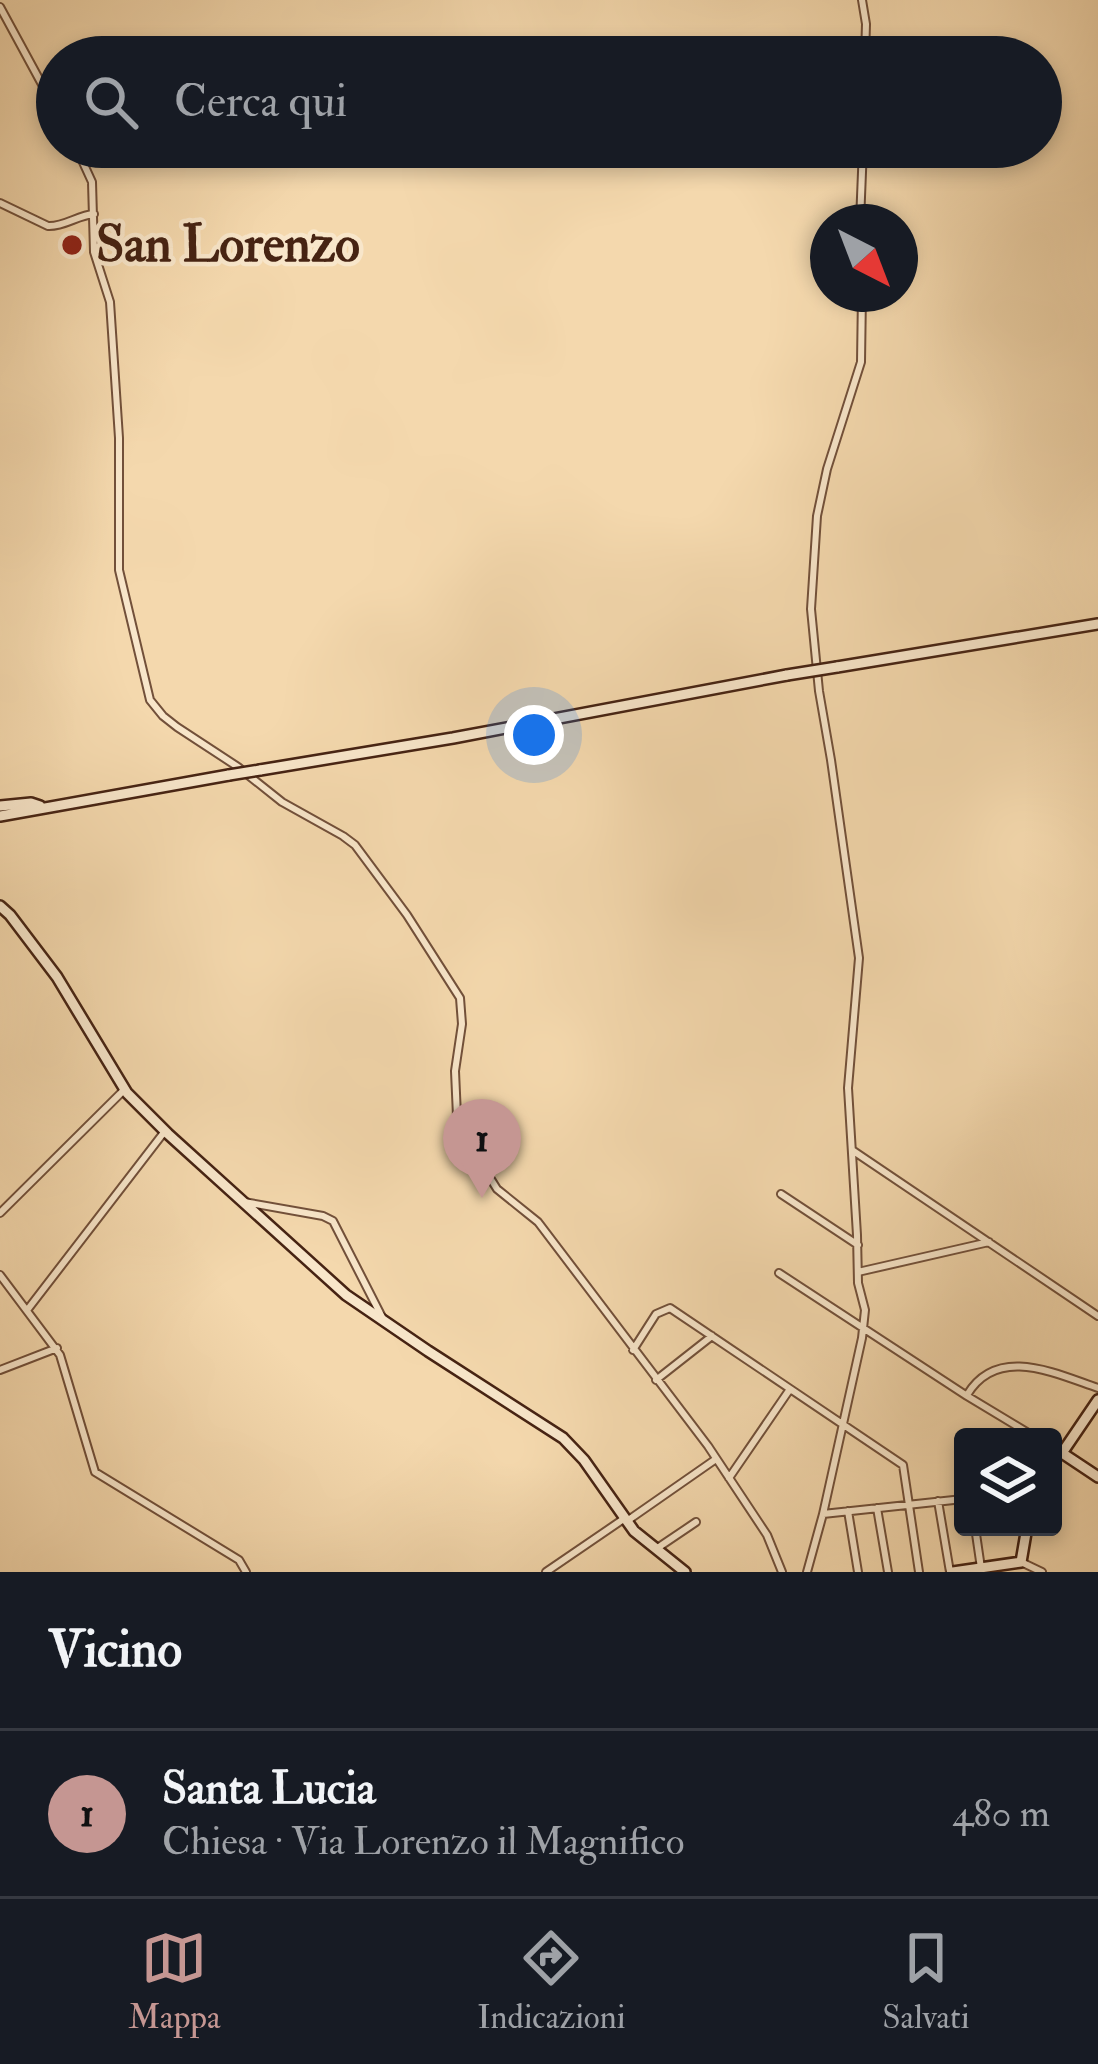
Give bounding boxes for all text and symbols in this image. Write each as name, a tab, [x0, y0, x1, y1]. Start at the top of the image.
search box	[36, 36, 1062, 168]
icon: search	[78, 69, 144, 135]
text: Cerca qui	[174, 74, 347, 130]
north arrow	[810, 204, 918, 312]
place label: San Lorenzo	[96, 213, 360, 277]
marker: San Lorenzo	[59, 232, 85, 258]
your location	[504, 705, 564, 765]
pin: 1	[443, 1099, 521, 1198]
map controls	[954, 1428, 1062, 1536]
button: layers	[954, 1428, 1062, 1536]
text: Vicino	[48, 1618, 182, 1682]
text: Santa Lucia	[162, 1761, 376, 1817]
text: 1	[80, 1789, 94, 1838]
text: 480 m	[952, 1789, 1050, 1838]
text: Chiesa · Via Lorenzo il Magnifico	[162, 1817, 685, 1866]
tab: Mappa	[128, 1925, 221, 2038]
tab: Indicazioni	[477, 1925, 626, 2038]
tab: Salvati	[882, 1925, 970, 2038]

